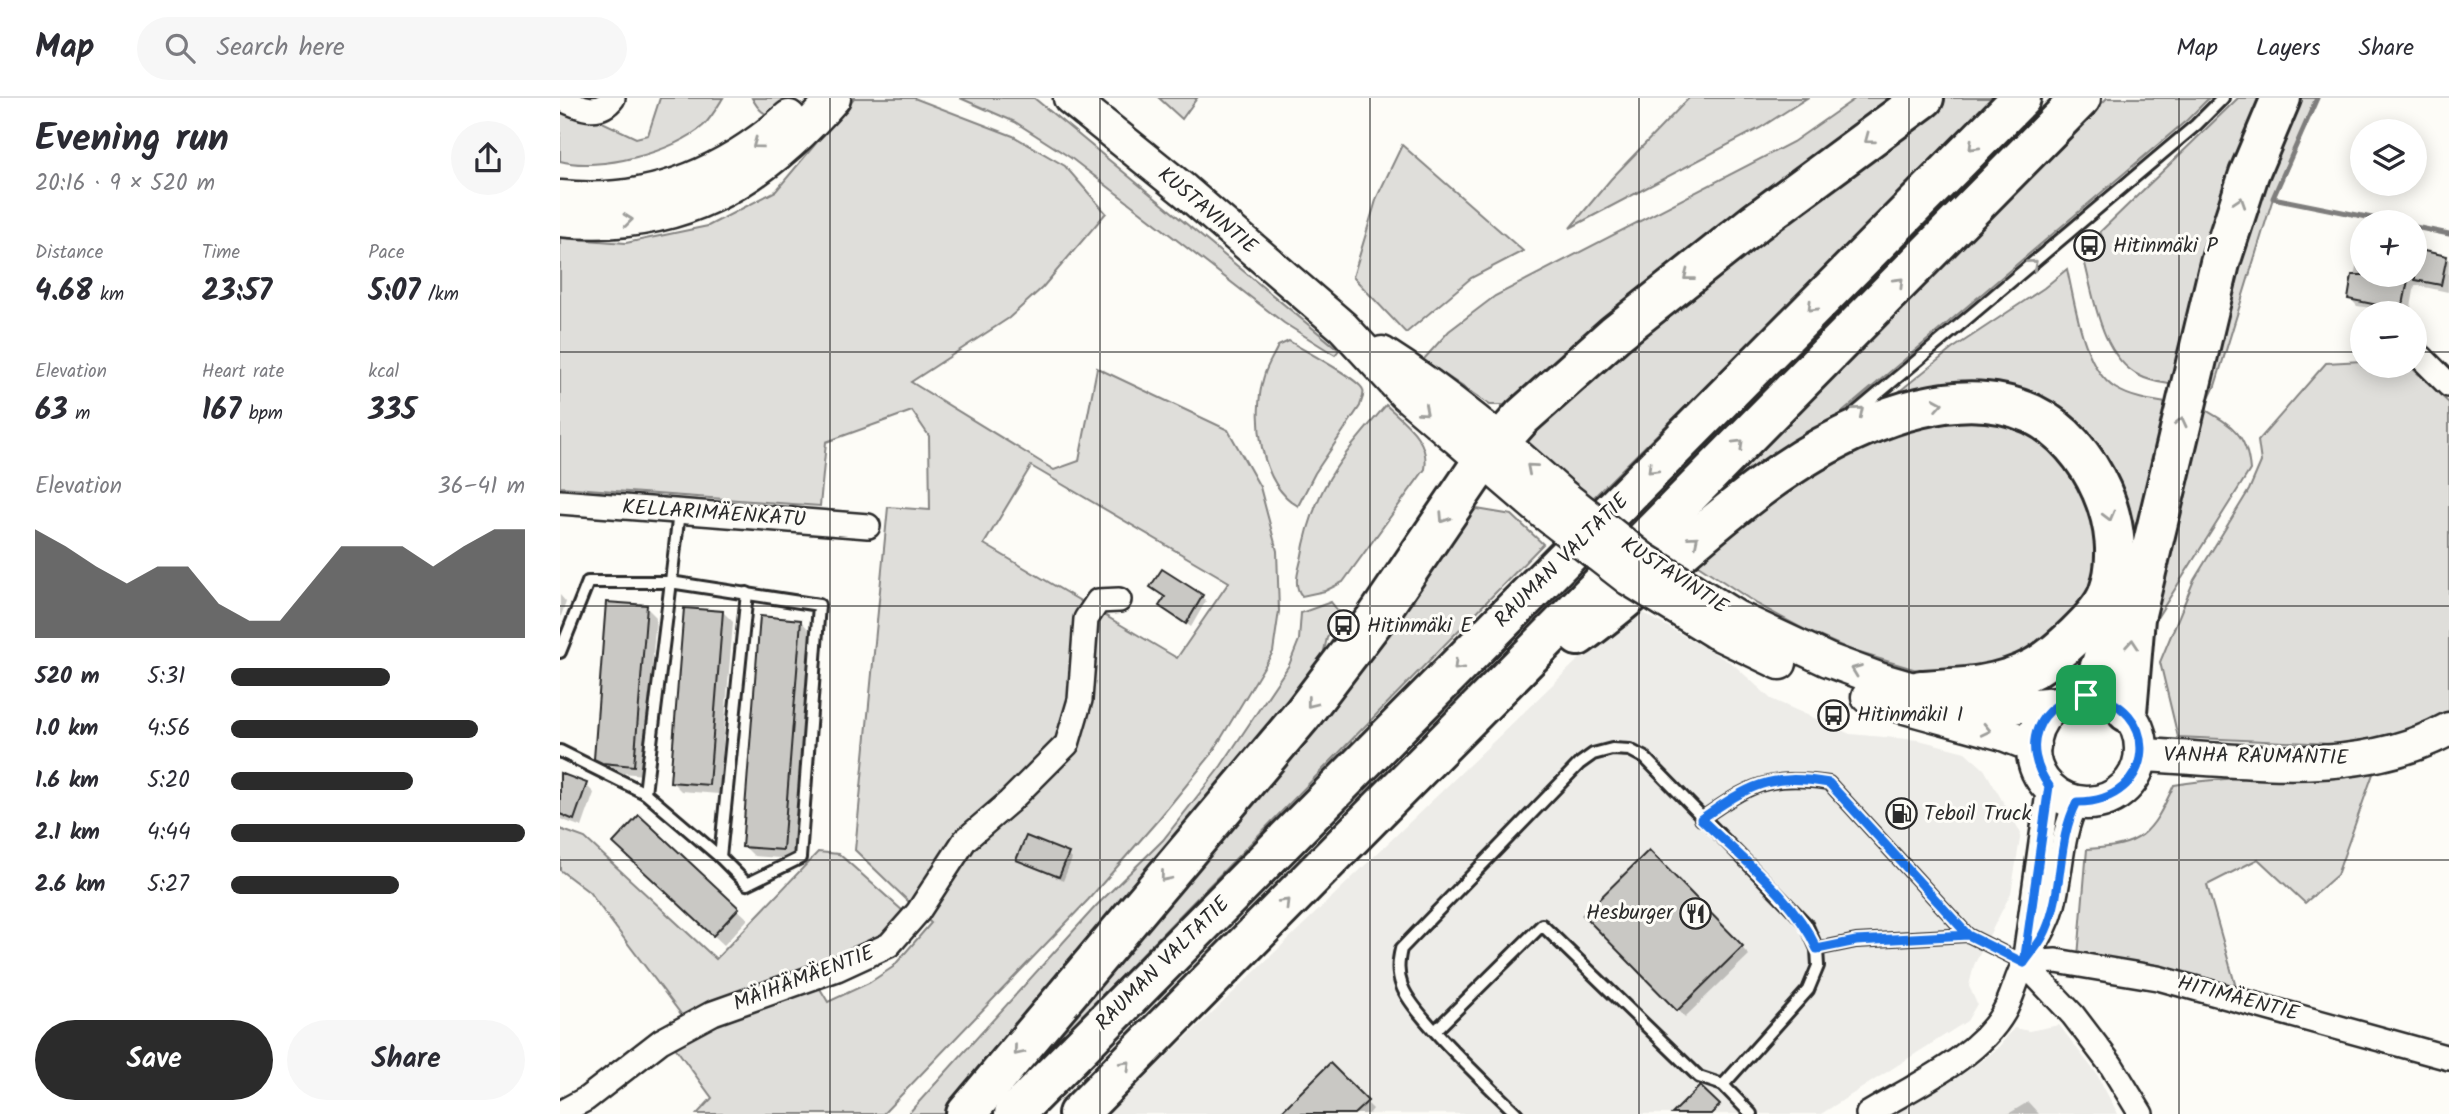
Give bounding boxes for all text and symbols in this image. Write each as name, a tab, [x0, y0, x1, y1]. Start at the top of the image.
search box	[137, 17, 627, 80]
text: Map	[35, 22, 95, 75]
text: Search here	[217, 27, 345, 69]
icon: search	[161, 29, 199, 67]
text: Map	[2176, 29, 2218, 68]
text: Layers	[2256, 29, 2320, 68]
text: Share	[2358, 29, 2414, 68]
text: Evening run	[35, 110, 229, 170]
map controls	[2350, 119, 2427, 378]
button: layers	[2350, 119, 2427, 196]
button: share	[451, 121, 525, 195]
one-way arrow	[1864, 130, 1877, 143]
one-way arrow	[752, 136, 765, 148]
one-way arrow	[1968, 138, 1981, 151]
street label: KUSTAVINTIE	[1150, 159, 1265, 263]
text: 20:16 · 9 × 520 m	[35, 166, 215, 202]
one-way arrow	[2231, 197, 2246, 209]
button: +	[2350, 210, 2427, 287]
one-way arrow	[622, 213, 634, 228]
bus stop icon: Hitinmäki P	[2073, 229, 2107, 263]
place label: Hitinmäki P	[2113, 230, 2218, 263]
text: Distance	[35, 238, 103, 268]
text: Time	[202, 238, 240, 268]
text: Pace	[368, 238, 405, 268]
one-way arrow	[2024, 260, 2037, 272]
text: 4.68	[35, 268, 92, 316]
text: 23:57	[202, 268, 272, 316]
text: 5:07	[368, 268, 420, 316]
one-way arrow	[1683, 268, 1695, 281]
one-way arrow	[1891, 278, 1903, 290]
text: km	[92, 280, 124, 310]
text: /km	[420, 280, 459, 310]
one-way arrow	[1808, 299, 1821, 312]
button: −	[2350, 301, 2427, 378]
text: Elevation	[35, 357, 107, 387]
text: Heart rate	[202, 357, 284, 387]
text: kcal	[368, 357, 399, 387]
text: 63	[35, 387, 68, 435]
text: 167	[202, 387, 241, 435]
text: 335	[368, 387, 416, 435]
one-way arrow	[1932, 397, 1944, 412]
text: m	[68, 399, 90, 429]
text: bpm	[241, 399, 283, 429]
one-way arrow	[1416, 403, 1429, 415]
one-way arrow	[1850, 407, 1863, 419]
one-way arrow	[2173, 416, 2187, 428]
one-way arrow	[1730, 439, 1743, 452]
one-way arrow	[1648, 461, 1661, 474]
one-way arrow	[1527, 464, 1540, 476]
text: Elevation	[35, 469, 122, 505]
text: 36–41 m	[438, 469, 525, 505]
street label: RAUMAN VALTATIE	[1487, 486, 1637, 636]
street label: KELLARIMÄENKATU	[621, 491, 807, 537]
one-way arrow	[2101, 510, 2115, 522]
one-way arrow	[1439, 511, 1452, 524]
street label: KUSTAVINTIE	[1614, 529, 1735, 623]
one-way arrow	[1685, 536, 1698, 548]
bus stop icon: Hitinmäki E	[1327, 609, 1361, 643]
place label: Hitinmäki E	[1367, 610, 1473, 643]
one-way arrow	[2124, 638, 2139, 649]
one-way arrow	[1453, 657, 1466, 670]
text: 520 m	[35, 659, 100, 695]
text: 5:31	[147, 659, 185, 695]
one-way arrow	[1850, 664, 1862, 678]
pin	[2056, 665, 2116, 725]
icon: arrive	[2067, 676, 2105, 714]
one-way arrow	[1307, 696, 1320, 708]
bus stop icon: HitinmäkiI I	[1817, 698, 1851, 732]
place label: HitinmäkiI I	[1857, 699, 1963, 732]
text: 1.0 km	[35, 711, 98, 747]
text: 4:56	[147, 711, 190, 747]
one-way arrow	[1980, 722, 1992, 736]
street label: VANHA RAUMANTIE	[2163, 739, 2349, 775]
text: 1.6 km	[35, 763, 99, 799]
text: 5:20	[147, 763, 190, 799]
fuel station icon: Teboil Truck	[1884, 797, 1918, 831]
place label: Teboil Truck	[1924, 798, 2031, 831]
text: 2.1 km	[35, 815, 100, 851]
text: 4:44	[147, 815, 191, 851]
text: 2.6 km	[35, 867, 105, 903]
text: 5:27	[147, 867, 189, 903]
one-way arrow	[1161, 869, 1173, 882]
street label: RAUMAN VALTATIE	[1088, 889, 1238, 1039]
restaurant icon: Hesburger	[1679, 896, 1713, 930]
place label: Hesburger	[1586, 897, 1674, 930]
one-way arrow	[1277, 898, 1290, 911]
street label: MÄIHÄMÄENTIE	[729, 937, 880, 1021]
street label: HITIMÄENTIE	[2174, 967, 2303, 1031]
button: Save	[35, 1020, 273, 1100]
button: Share	[287, 1020, 525, 1100]
one-way arrow	[1014, 1044, 1027, 1056]
one-way arrow	[1118, 1060, 1131, 1073]

